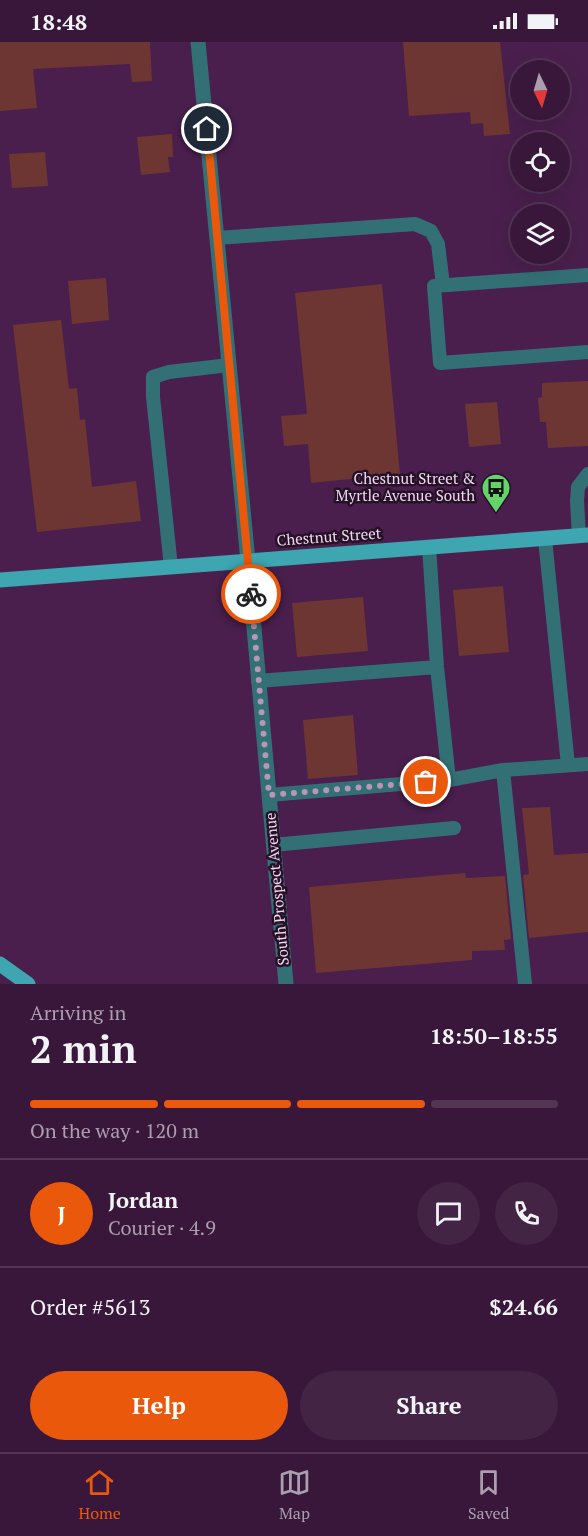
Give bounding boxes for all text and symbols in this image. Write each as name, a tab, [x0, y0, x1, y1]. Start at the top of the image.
text: 18:48	[30, 7, 87, 36]
north arrow	[510, 60, 570, 120]
map controls	[510, 60, 570, 264]
pin	[181, 103, 232, 154]
icon: home	[190, 112, 223, 145]
button: locate	[510, 132, 570, 192]
button: layers	[510, 204, 570, 264]
place label: Chestnut Street & Myrtle Avenue South	[336, 468, 475, 505]
bus stop icon: Chestnut Street & Myrtle Avenue South	[480, 472, 512, 514]
street label: Chestnut Street	[276, 522, 382, 550]
courier	[221, 564, 281, 624]
icon: bike	[235, 578, 268, 611]
pin	[400, 756, 451, 807]
icon: bag	[409, 765, 442, 798]
street label: South Prospect Avenue	[259, 812, 293, 966]
text: Arriving in	[30, 999, 126, 1026]
text: 18:50–18:55	[430, 1021, 558, 1050]
text: 2 min	[30, 1022, 137, 1074]
text: On the way · 120 m	[30, 1117, 199, 1144]
button: chat	[417, 1182, 480, 1245]
button: phone	[495, 1182, 558, 1245]
text: Jordan	[108, 1185, 178, 1214]
text: J	[57, 1199, 66, 1228]
text: Courier · 4.9	[108, 1214, 216, 1241]
text: Order #5613	[30, 1292, 150, 1321]
text: $24.66	[489, 1292, 558, 1321]
button: Help	[30, 1371, 288, 1440]
button: Share	[300, 1371, 558, 1440]
tab: Home	[79, 1466, 121, 1524]
tab: Map	[278, 1466, 311, 1524]
tab: Saved	[468, 1466, 509, 1524]

